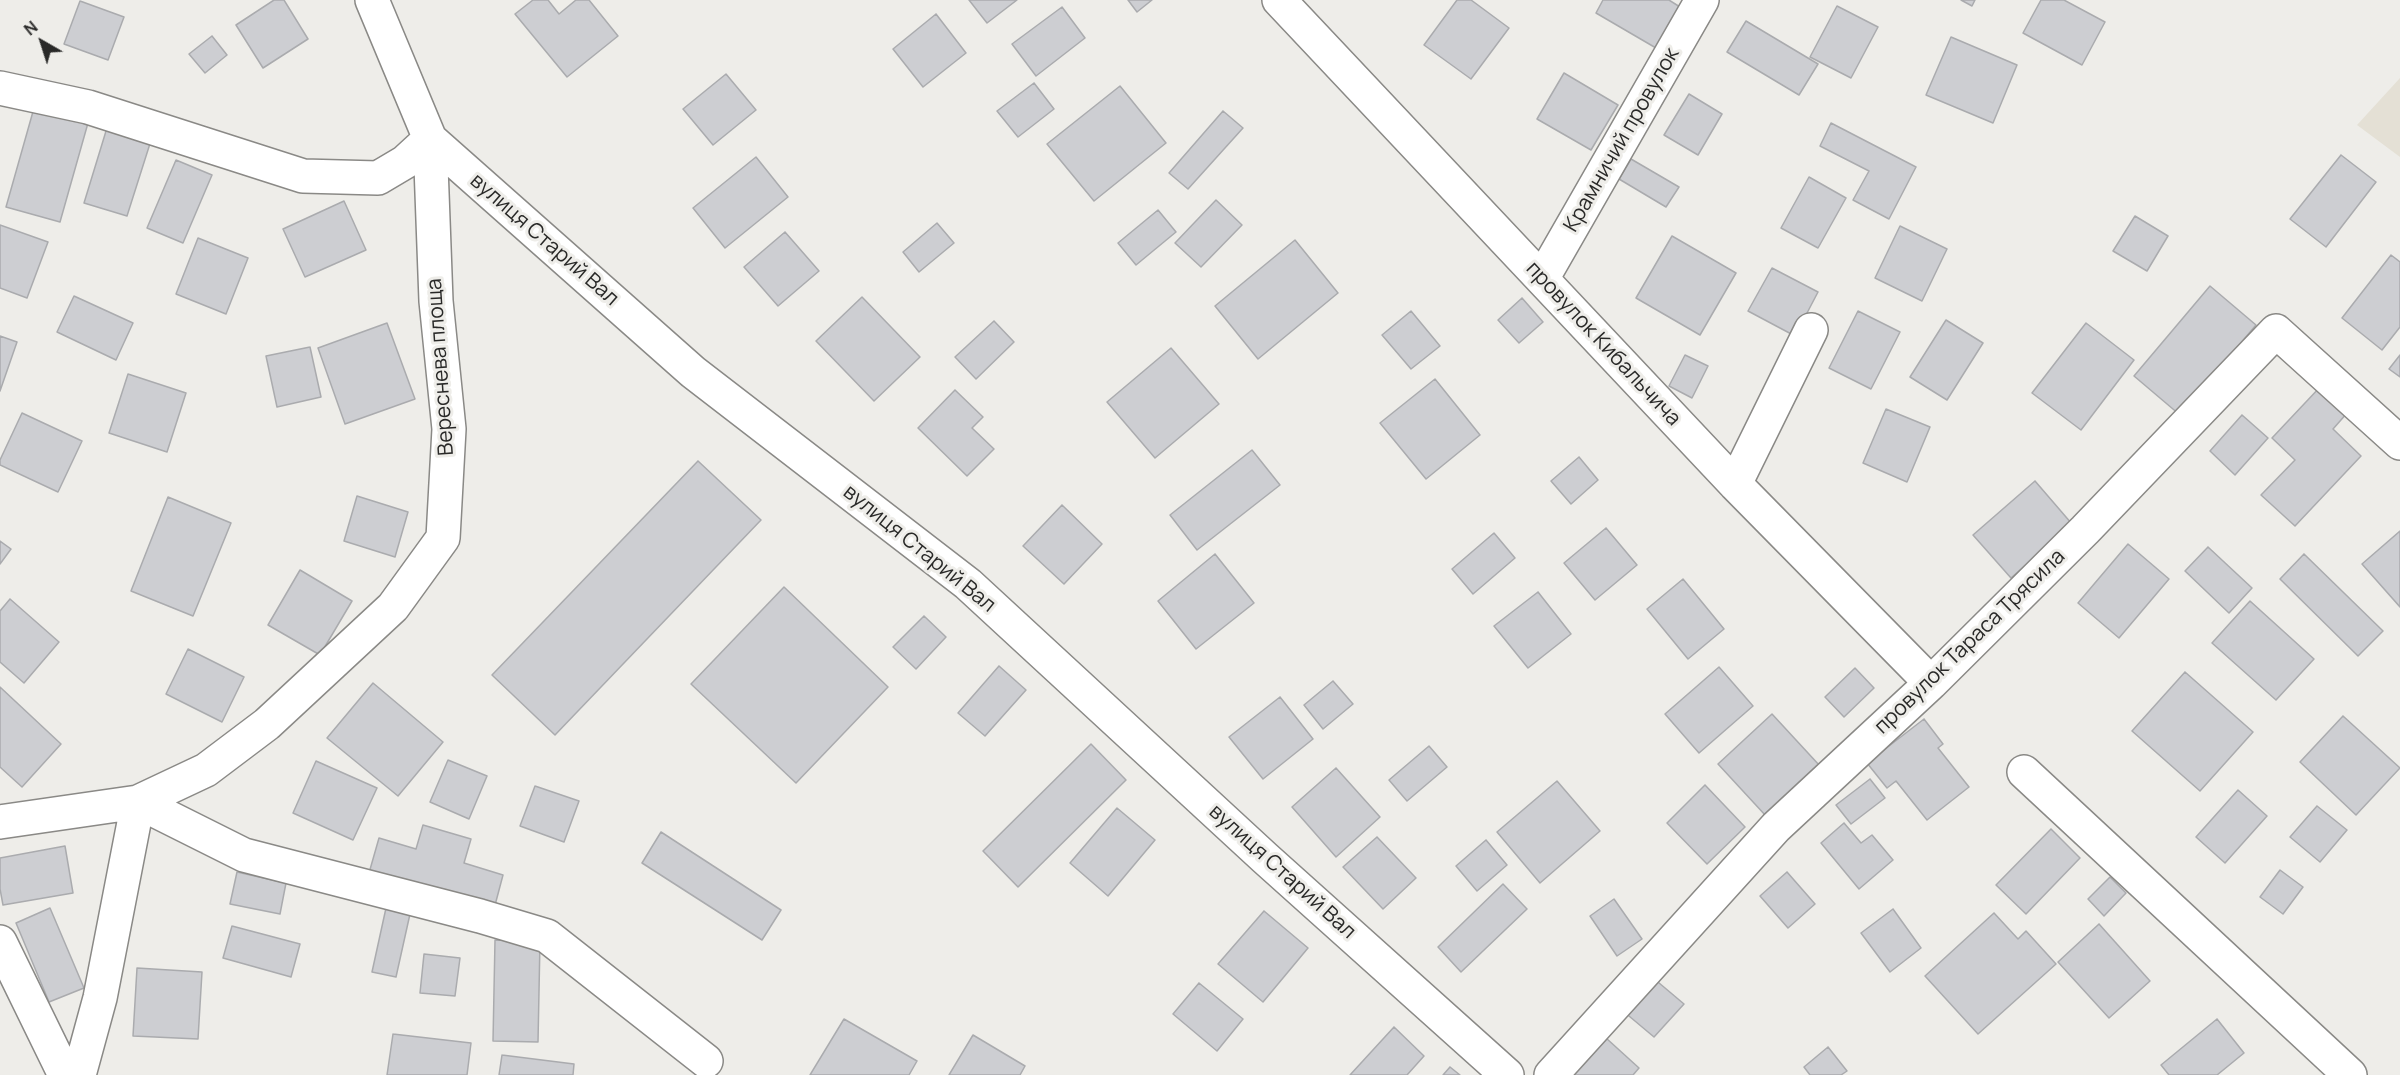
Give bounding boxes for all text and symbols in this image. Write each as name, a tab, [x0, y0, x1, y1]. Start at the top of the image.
north arrow	[12, 12, 72, 72]
text: N	[19, 16, 42, 40]
street label: Крамничий провулок	[1559, 43, 1685, 237]
street label: вулиця Старий Вал	[465, 169, 623, 311]
street label: провулок Кибальчича	[1520, 257, 1686, 431]
street label: Вереснева площа	[422, 278, 460, 456]
street label: вулиця Старий Вал	[838, 480, 1000, 618]
street label: провулок Тараса Трясила	[1870, 544, 2070, 740]
street label: вулиця Старий Вал	[1203, 799, 1361, 945]

